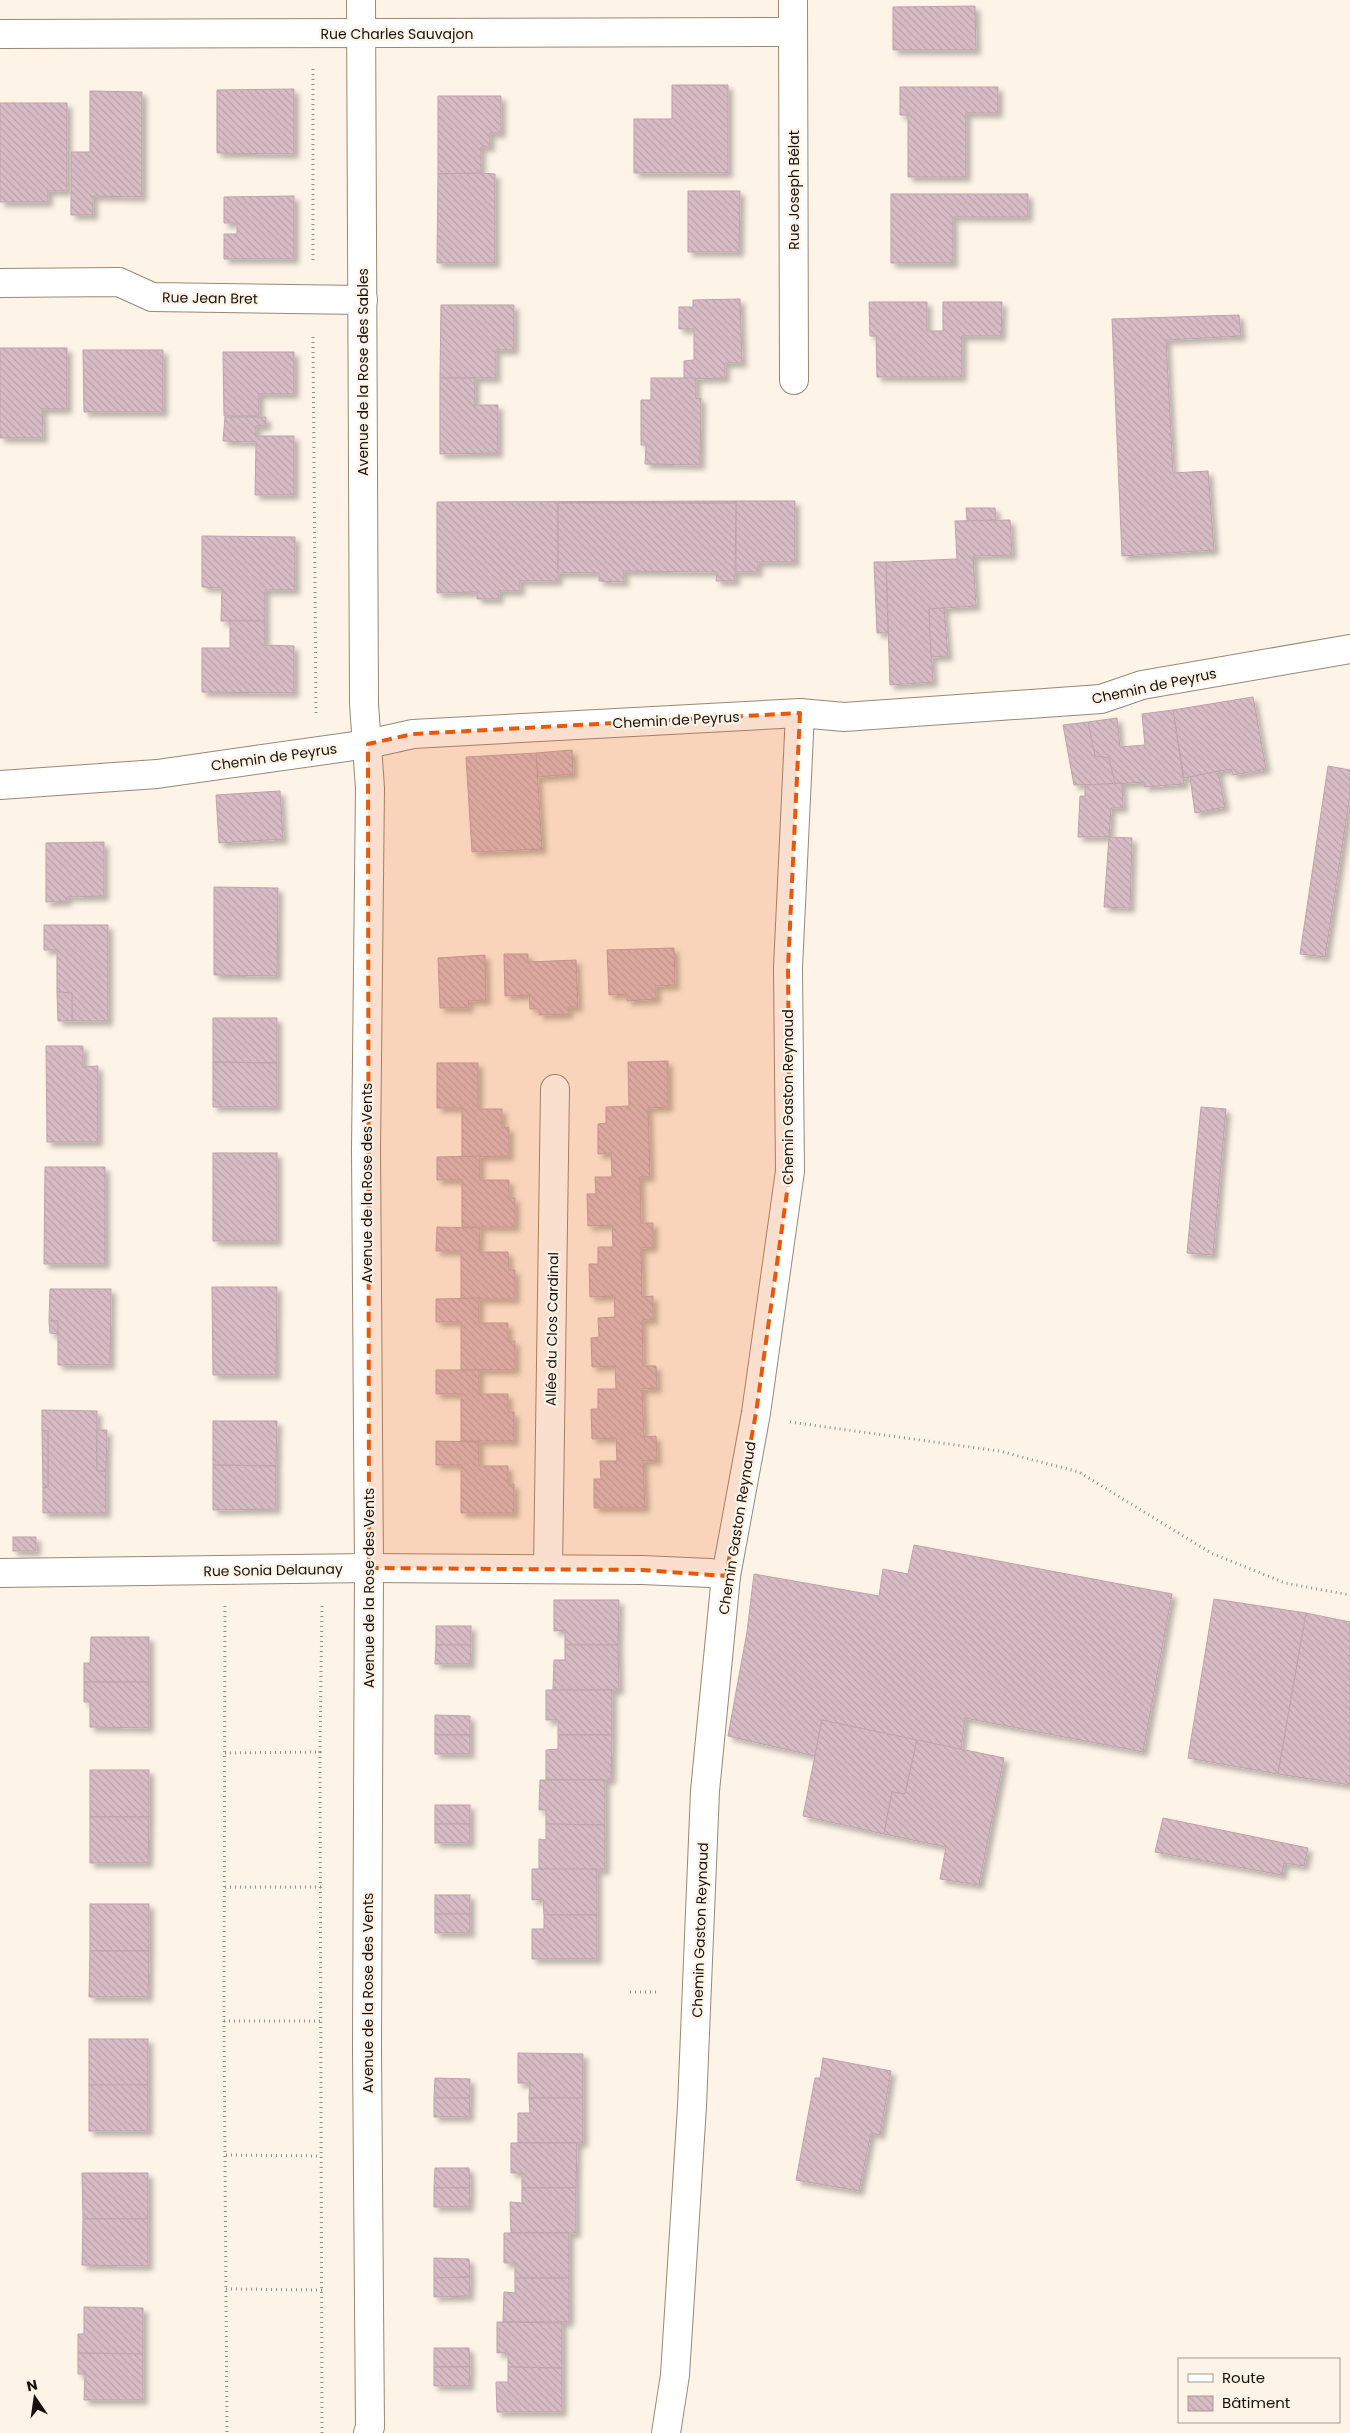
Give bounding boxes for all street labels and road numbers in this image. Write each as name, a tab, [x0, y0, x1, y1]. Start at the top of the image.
street label: Rue Charles Sauvajon	[321, 24, 473, 44]
street label: Rue Joseph Bélat	[784, 130, 804, 250]
street label: Avenue de la Rose des Sables	[353, 268, 373, 476]
street label: Rue Jean Bret	[162, 287, 258, 309]
street label: Chemin de Peyrus	[1090, 663, 1218, 709]
street label: Chemin de Peyrus	[612, 707, 740, 733]
street label: Chemin de Peyrus	[210, 738, 338, 776]
street label: Chemin Gaston Reynaud	[778, 1009, 798, 1185]
street label: Avenue de la Rose des Vents	[357, 1083, 377, 1283]
street label: Allée du Clos Cardinal	[541, 1252, 563, 1406]
street label: Chemin Gaston Reynaud	[713, 1440, 761, 1616]
street label: Avenue de la Rose des Vents	[359, 1488, 379, 1688]
street label: Rue Sonia Delaunay	[203, 1559, 343, 1581]
street label: Chemin Gaston Reynaud	[687, 1842, 713, 2018]
street label: Avenue de la Rose des Vents	[358, 1893, 378, 2093]

